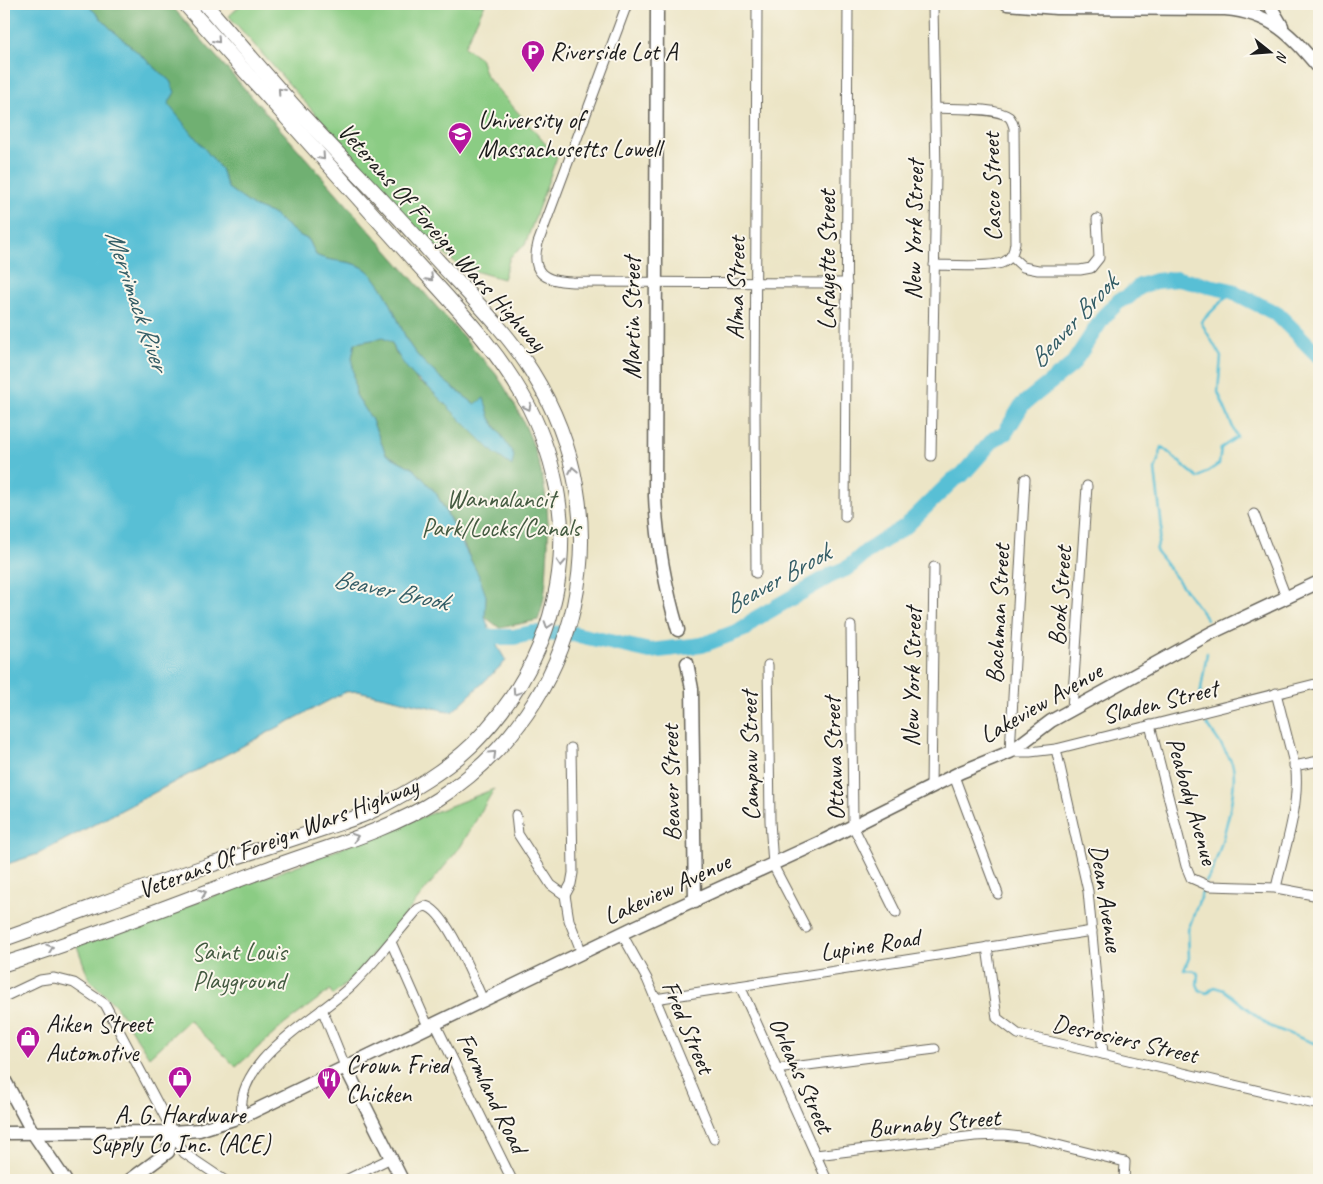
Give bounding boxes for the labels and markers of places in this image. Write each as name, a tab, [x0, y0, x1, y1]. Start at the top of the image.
place label: Riverside Lot A	[550, 36, 679, 68]
parking icon: Riverside Lot A	[520, 39, 546, 73]
place label: University of Massachusetts Lowell	[478, 104, 666, 165]
school or university icon: University of Massachusetts Lowell	[447, 121, 473, 155]
place label: Aiken Street Automotive	[46, 1008, 154, 1069]
shop icon: Aiken Street Automotive	[15, 1025, 41, 1059]
place label: Crown Fried Chicken	[346, 1049, 453, 1110]
shop icon: A. G. Hardware Supply Co Inc. (ACE)	[167, 1065, 193, 1099]
restaurant icon: Crown Fried Chicken	[316, 1066, 342, 1100]
place label: A. G. Hardware Supply Co Inc. (ACE)	[90, 1099, 272, 1160]

